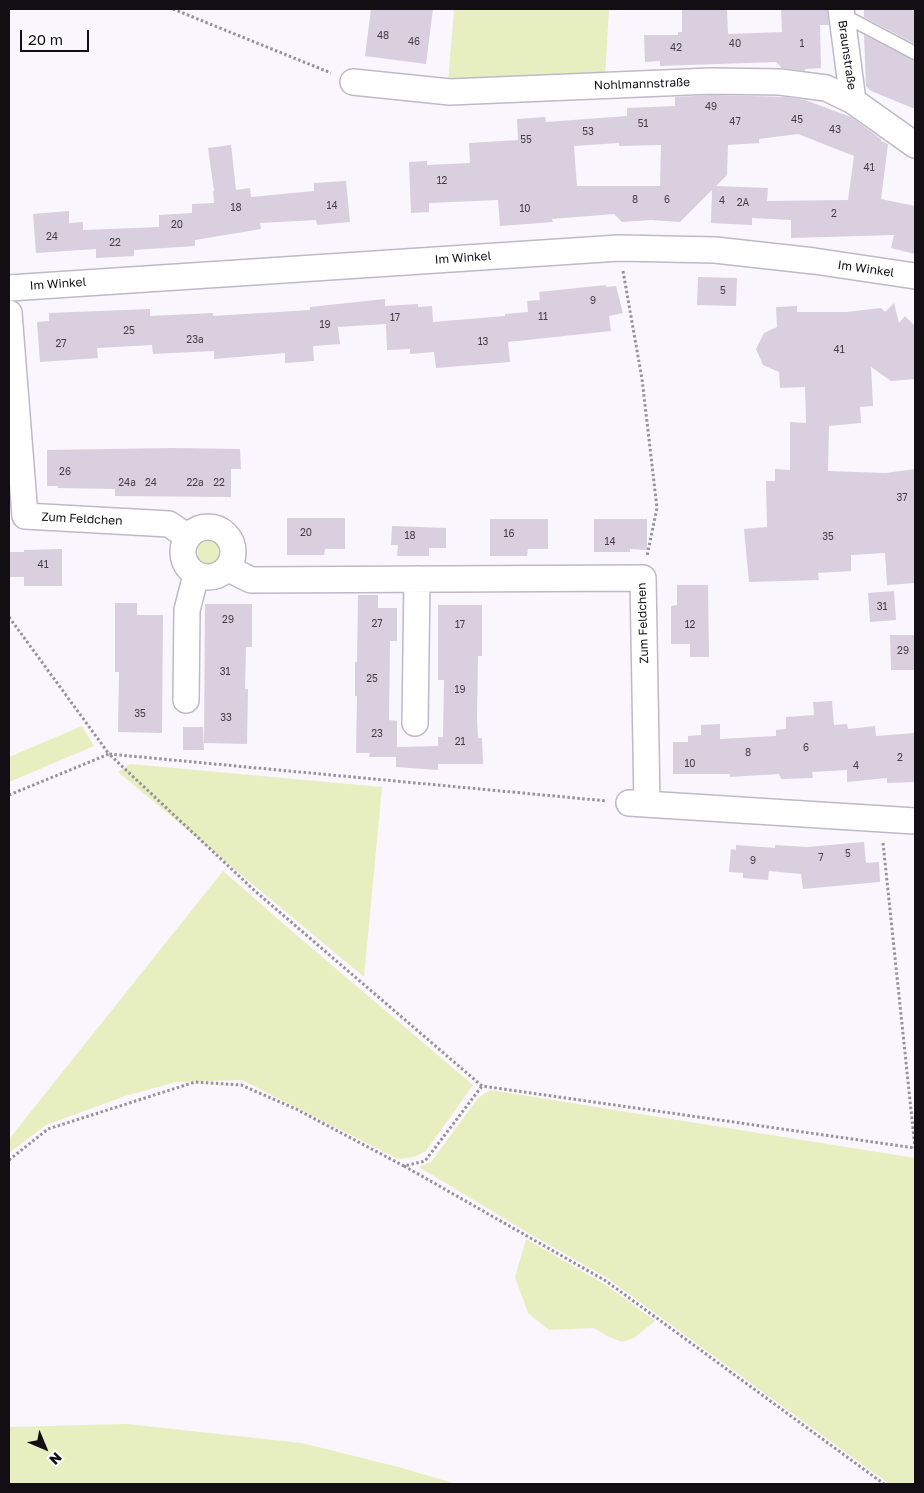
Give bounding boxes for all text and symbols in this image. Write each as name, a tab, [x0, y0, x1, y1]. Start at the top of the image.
street label: Braunstraße	[835, 19, 859, 91]
scale bar	[22, 20, 91, 52]
text: 20 m	[28, 30, 63, 48]
house number: 48	[377, 30, 389, 42]
house number: 46	[408, 36, 420, 48]
house number: 40	[729, 38, 741, 50]
house number: 1	[800, 38, 804, 50]
house number: 42	[670, 42, 682, 54]
street label: Nohlmannstraße	[594, 75, 690, 93]
house number: 49	[705, 101, 717, 113]
house number: 45	[791, 114, 803, 126]
house number: 47	[729, 116, 741, 128]
house number: 51	[638, 118, 648, 130]
house number: 43	[829, 124, 841, 136]
house number: 53	[582, 126, 594, 138]
house number: 55	[520, 134, 532, 146]
house number: 41	[864, 162, 874, 174]
house number: 12	[437, 175, 447, 187]
house number: 8	[632, 194, 638, 206]
house number: 6	[664, 194, 670, 206]
house number: 4	[719, 195, 725, 207]
house number: 2A	[737, 197, 749, 209]
house number: 14	[327, 200, 337, 212]
house number: 18	[231, 202, 241, 214]
house number: 10	[519, 203, 531, 215]
house number: 2	[831, 208, 837, 220]
house number: 20	[171, 219, 183, 231]
house number: 24	[46, 231, 58, 243]
house number: 22	[109, 237, 121, 249]
street label: Im Winkel	[434, 249, 492, 267]
street label: Im Winkel	[837, 258, 895, 280]
street label: Im Winkel	[29, 275, 87, 293]
house number: 5	[720, 285, 726, 297]
house number: 9	[590, 295, 596, 307]
house number: 11	[538, 311, 548, 323]
house number: 17	[390, 312, 400, 324]
house number: 19	[320, 319, 330, 331]
house number: 25	[123, 325, 135, 337]
house number: 23a	[186, 334, 204, 346]
house number: 13	[478, 336, 488, 348]
house number: 27	[55, 338, 67, 350]
house number: 41	[834, 344, 844, 356]
house number: 26	[59, 466, 71, 478]
house number: 24a	[118, 477, 136, 489]
house number: 24	[145, 477, 157, 489]
house number: 22a	[186, 477, 204, 489]
house number: 22	[213, 477, 225, 489]
house number: 37	[896, 492, 908, 504]
street label: Zum Feldchen	[41, 510, 123, 528]
house number: 20	[300, 527, 312, 539]
house number: 16	[504, 528, 514, 540]
house number: 18	[405, 530, 415, 542]
house number: 35	[822, 531, 834, 543]
house number: 14	[605, 536, 615, 548]
house number: 41	[38, 559, 48, 571]
street label: Zum Feldchen	[634, 582, 652, 664]
house number: 31	[877, 601, 887, 613]
house number: 29	[222, 614, 234, 626]
house number: 27	[371, 618, 383, 630]
house number: 17	[455, 619, 465, 631]
house number: 12	[685, 619, 695, 631]
house number: 29	[897, 645, 909, 657]
house number: 31	[220, 666, 230, 678]
house number: 25	[366, 673, 378, 685]
house number: 19	[455, 684, 465, 696]
house number: 35	[134, 708, 146, 720]
house number: 33	[220, 712, 232, 724]
house number: 23	[371, 728, 383, 740]
house number: 21	[455, 736, 465, 748]
house number: 6	[803, 742, 809, 754]
house number: 8	[745, 747, 751, 759]
house number: 2	[897, 752, 903, 764]
house number: 10	[684, 758, 696, 770]
house number: 4	[853, 760, 859, 772]
house number: 5	[845, 848, 851, 860]
house number: 7	[818, 852, 824, 864]
house number: 9	[750, 855, 756, 867]
north arrow	[20, 1423, 70, 1473]
text: N	[46, 1449, 66, 1469]

